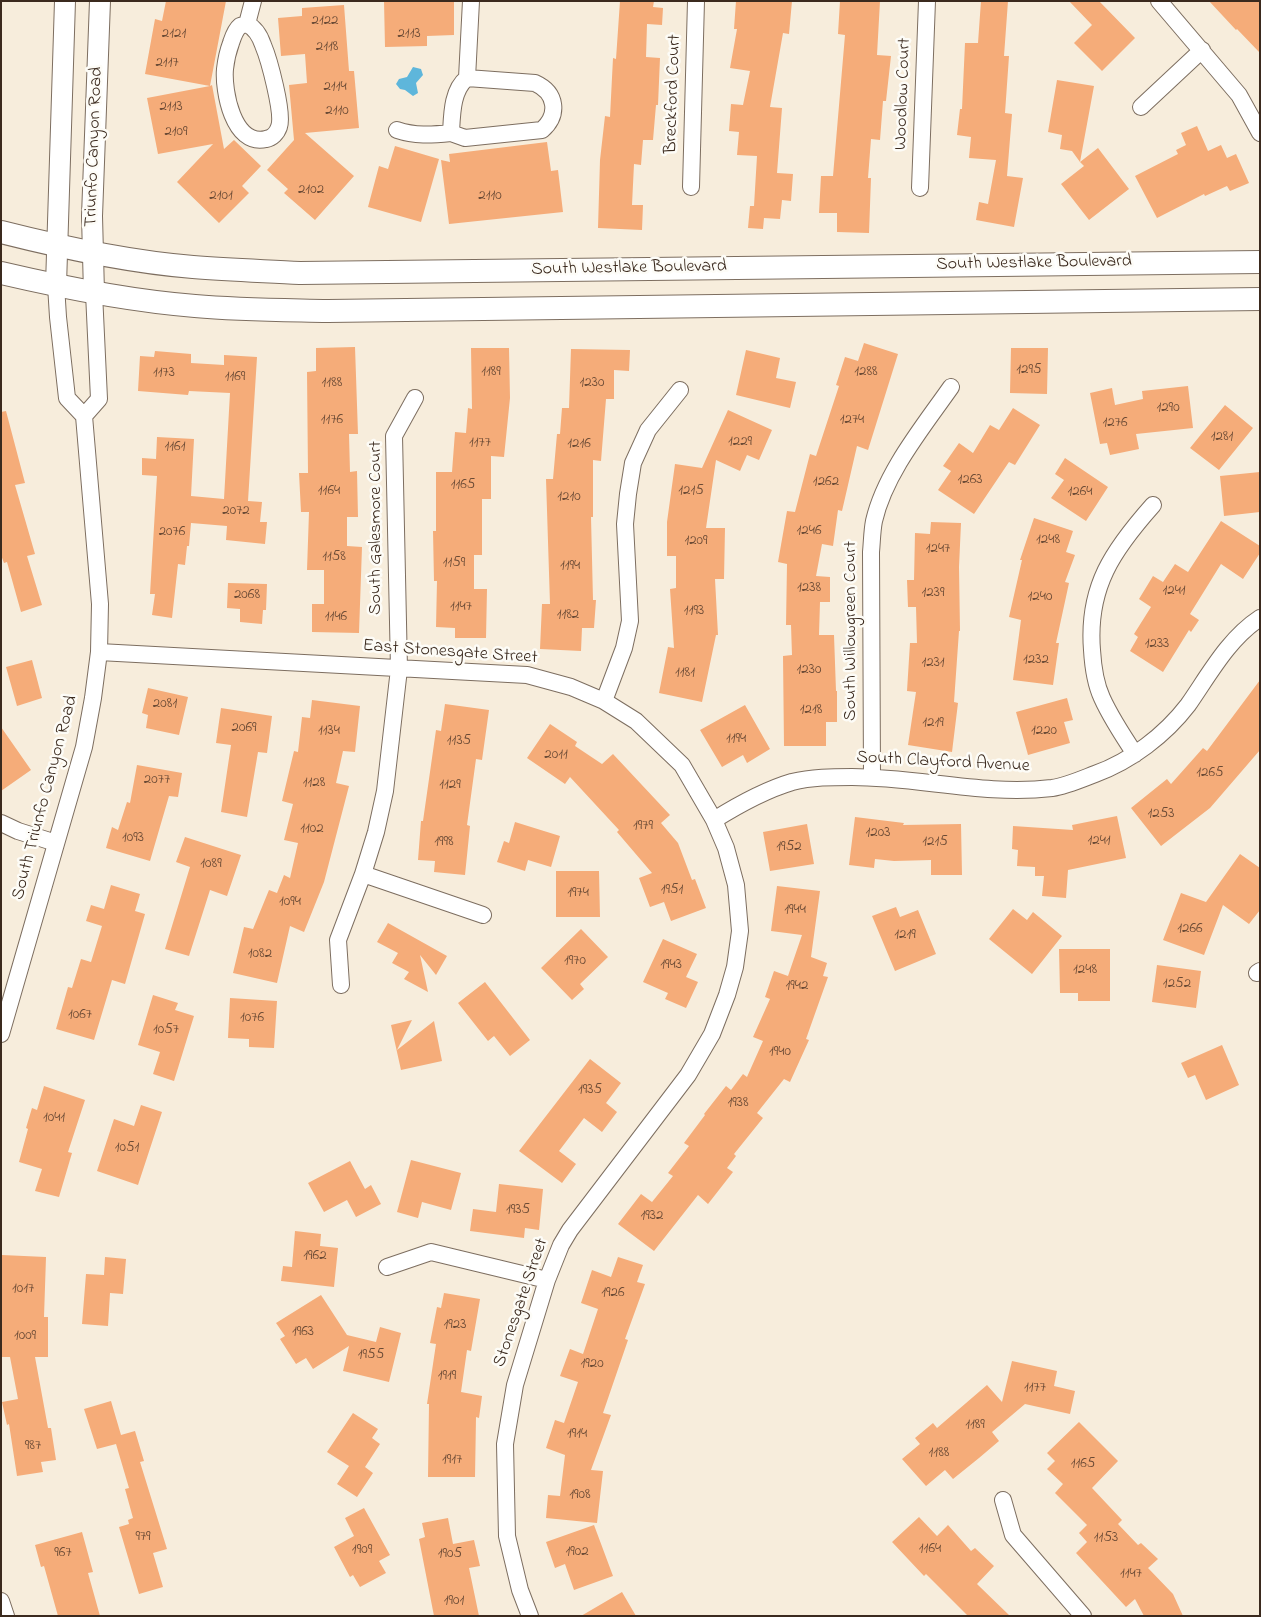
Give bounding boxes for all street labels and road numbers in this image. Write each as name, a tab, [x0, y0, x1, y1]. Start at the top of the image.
street label: Breckford Court	[661, 34, 687, 154]
street label: Woodlow Court	[891, 37, 917, 151]
street label: Triunfo Canyon Road	[81, 67, 109, 227]
street label: South Westlake Boulevard	[936, 251, 1132, 277]
street label: South Westlake Boulevard	[531, 256, 727, 282]
street label: South Galesmore Court	[366, 441, 388, 615]
street label: South Willowgreen Court	[841, 541, 863, 721]
street label: East Stonesgate Street	[362, 636, 538, 670]
street label: South Triunfo Canyon Road	[8, 694, 84, 902]
street label: South Clayford Avenue	[856, 748, 1030, 778]
street label: Stonesgate Street	[490, 1236, 554, 1370]

